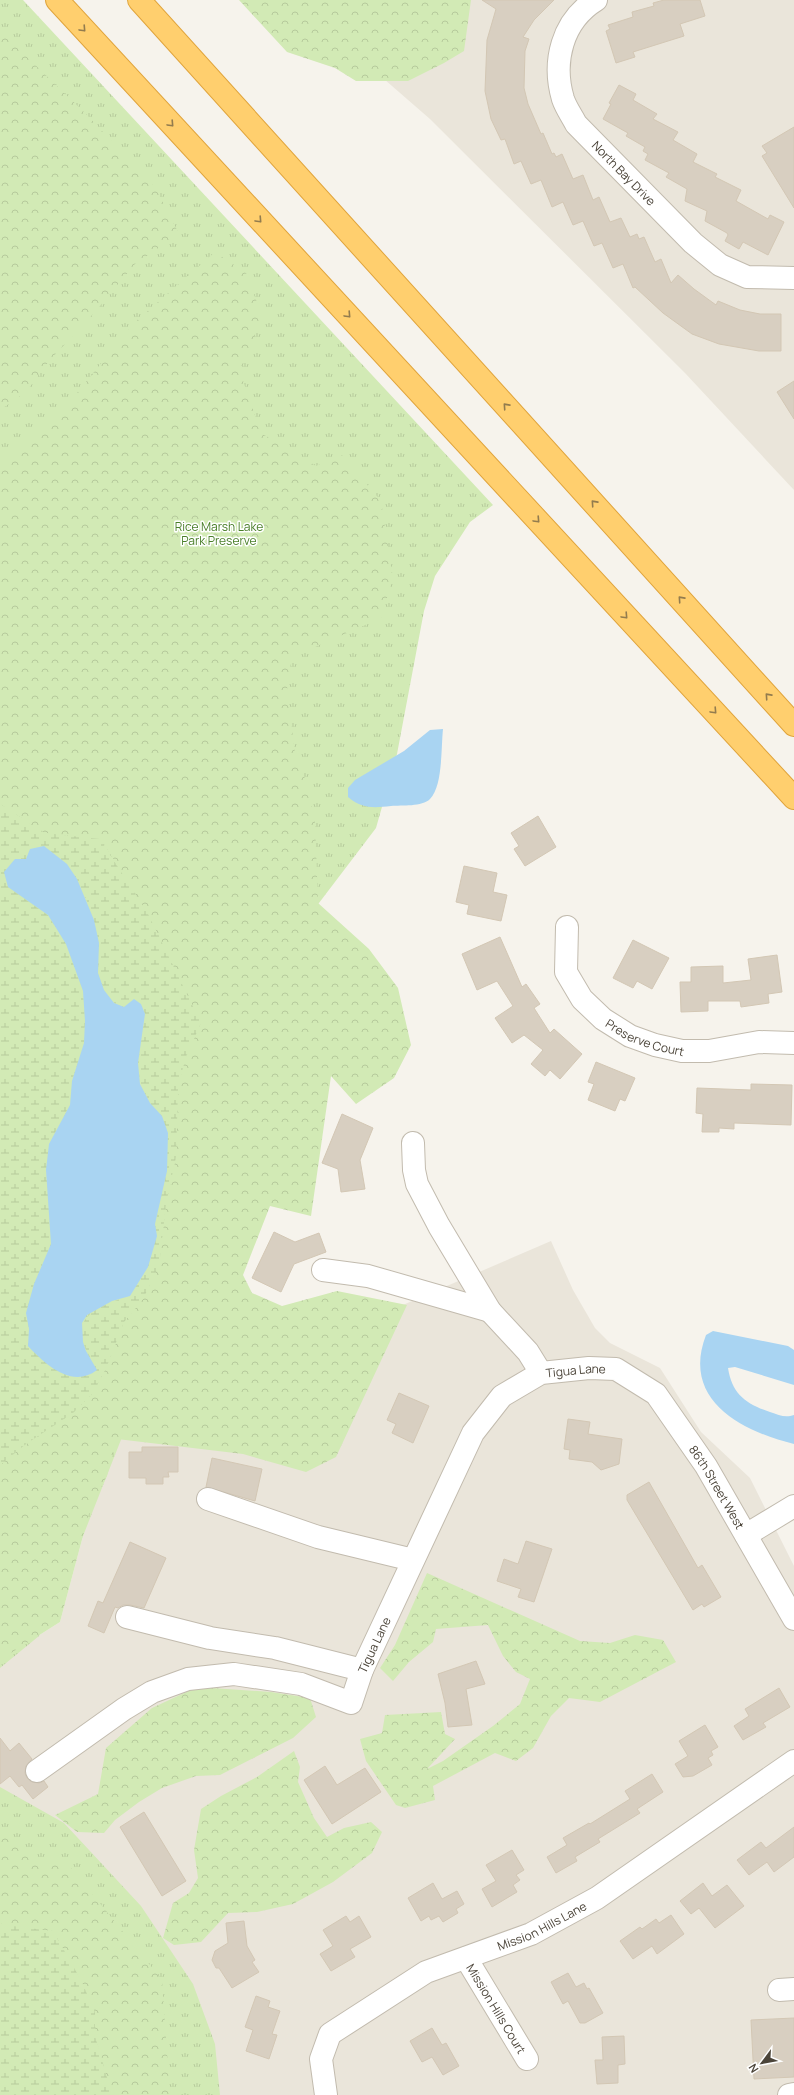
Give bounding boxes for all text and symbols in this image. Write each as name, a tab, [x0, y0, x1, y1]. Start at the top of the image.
one-way arrow	[78, 24, 86, 32]
one-way arrow	[166, 119, 174, 127]
street label: North Bay Drive	[588, 137, 660, 209]
one-way arrow	[255, 215, 262, 223]
one-way arrow	[343, 310, 350, 318]
one-way arrow	[504, 404, 511, 411]
one-way arrow	[591, 500, 598, 508]
one-way arrow	[532, 515, 540, 523]
park label: Rice Marsh Lake Park Preserve	[175, 518, 263, 549]
one-way arrow	[678, 597, 685, 604]
one-way arrow	[620, 611, 627, 618]
one-way arrow	[765, 693, 773, 701]
one-way arrow	[709, 706, 716, 714]
street label: Preserve Court	[603, 1014, 686, 1060]
street label: Tigua Lane	[545, 1359, 606, 1381]
street label: 86th Street West	[685, 1442, 749, 1532]
street label: Tigua Lane	[353, 1614, 394, 1676]
street label: Mission Hills Lane	[495, 1897, 589, 1954]
street label: Mission Hills Court	[463, 1960, 530, 2057]
north arrow	[742, 2043, 782, 2083]
text: N	[745, 2061, 762, 2076]

